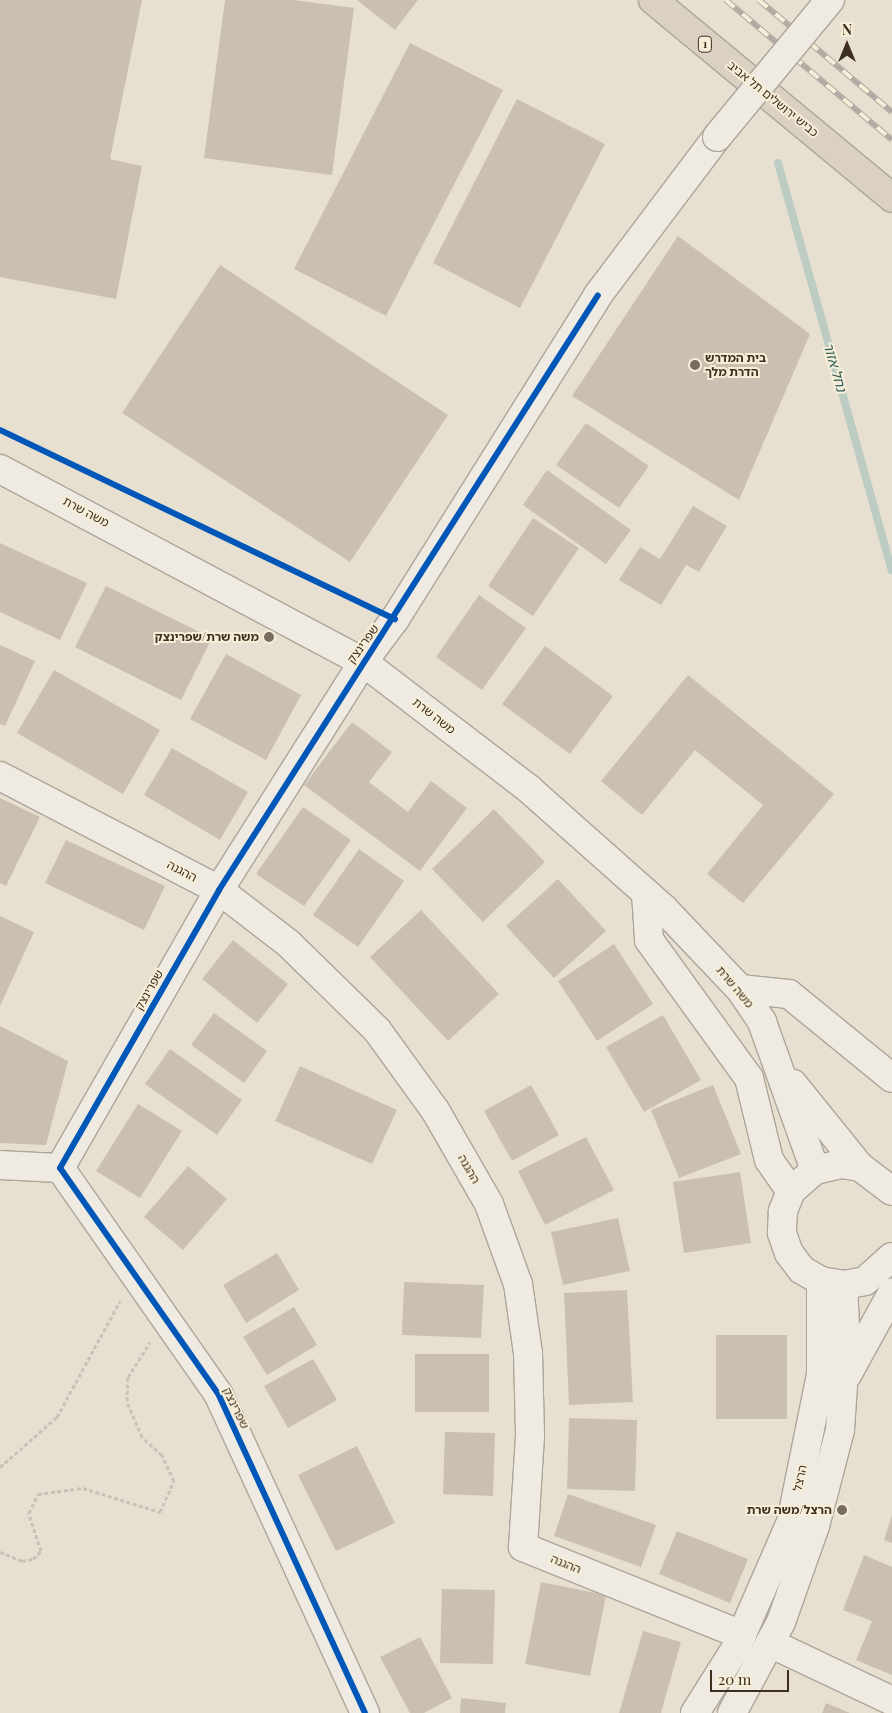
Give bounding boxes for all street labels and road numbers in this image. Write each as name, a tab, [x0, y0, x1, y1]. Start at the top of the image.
road number: 1	[698, 36, 712, 52]
street label: כביש ירושלים תל אביב	[725, 58, 821, 140]
street label: משה שרת	[61, 494, 111, 530]
street label: שפרינצק	[344, 622, 382, 666]
street label: משה שרת	[410, 695, 458, 737]
street label: ההגנה	[165, 857, 199, 885]
street label: משה שרת	[713, 963, 757, 1011]
street label: שפרינצק	[132, 967, 166, 1013]
street label: ההגנה	[455, 1152, 483, 1186]
street label: שפרינצק	[220, 1385, 252, 1431]
street label: הרצל	[790, 1463, 810, 1493]
street label: ההגנה	[549, 1551, 583, 1577]

